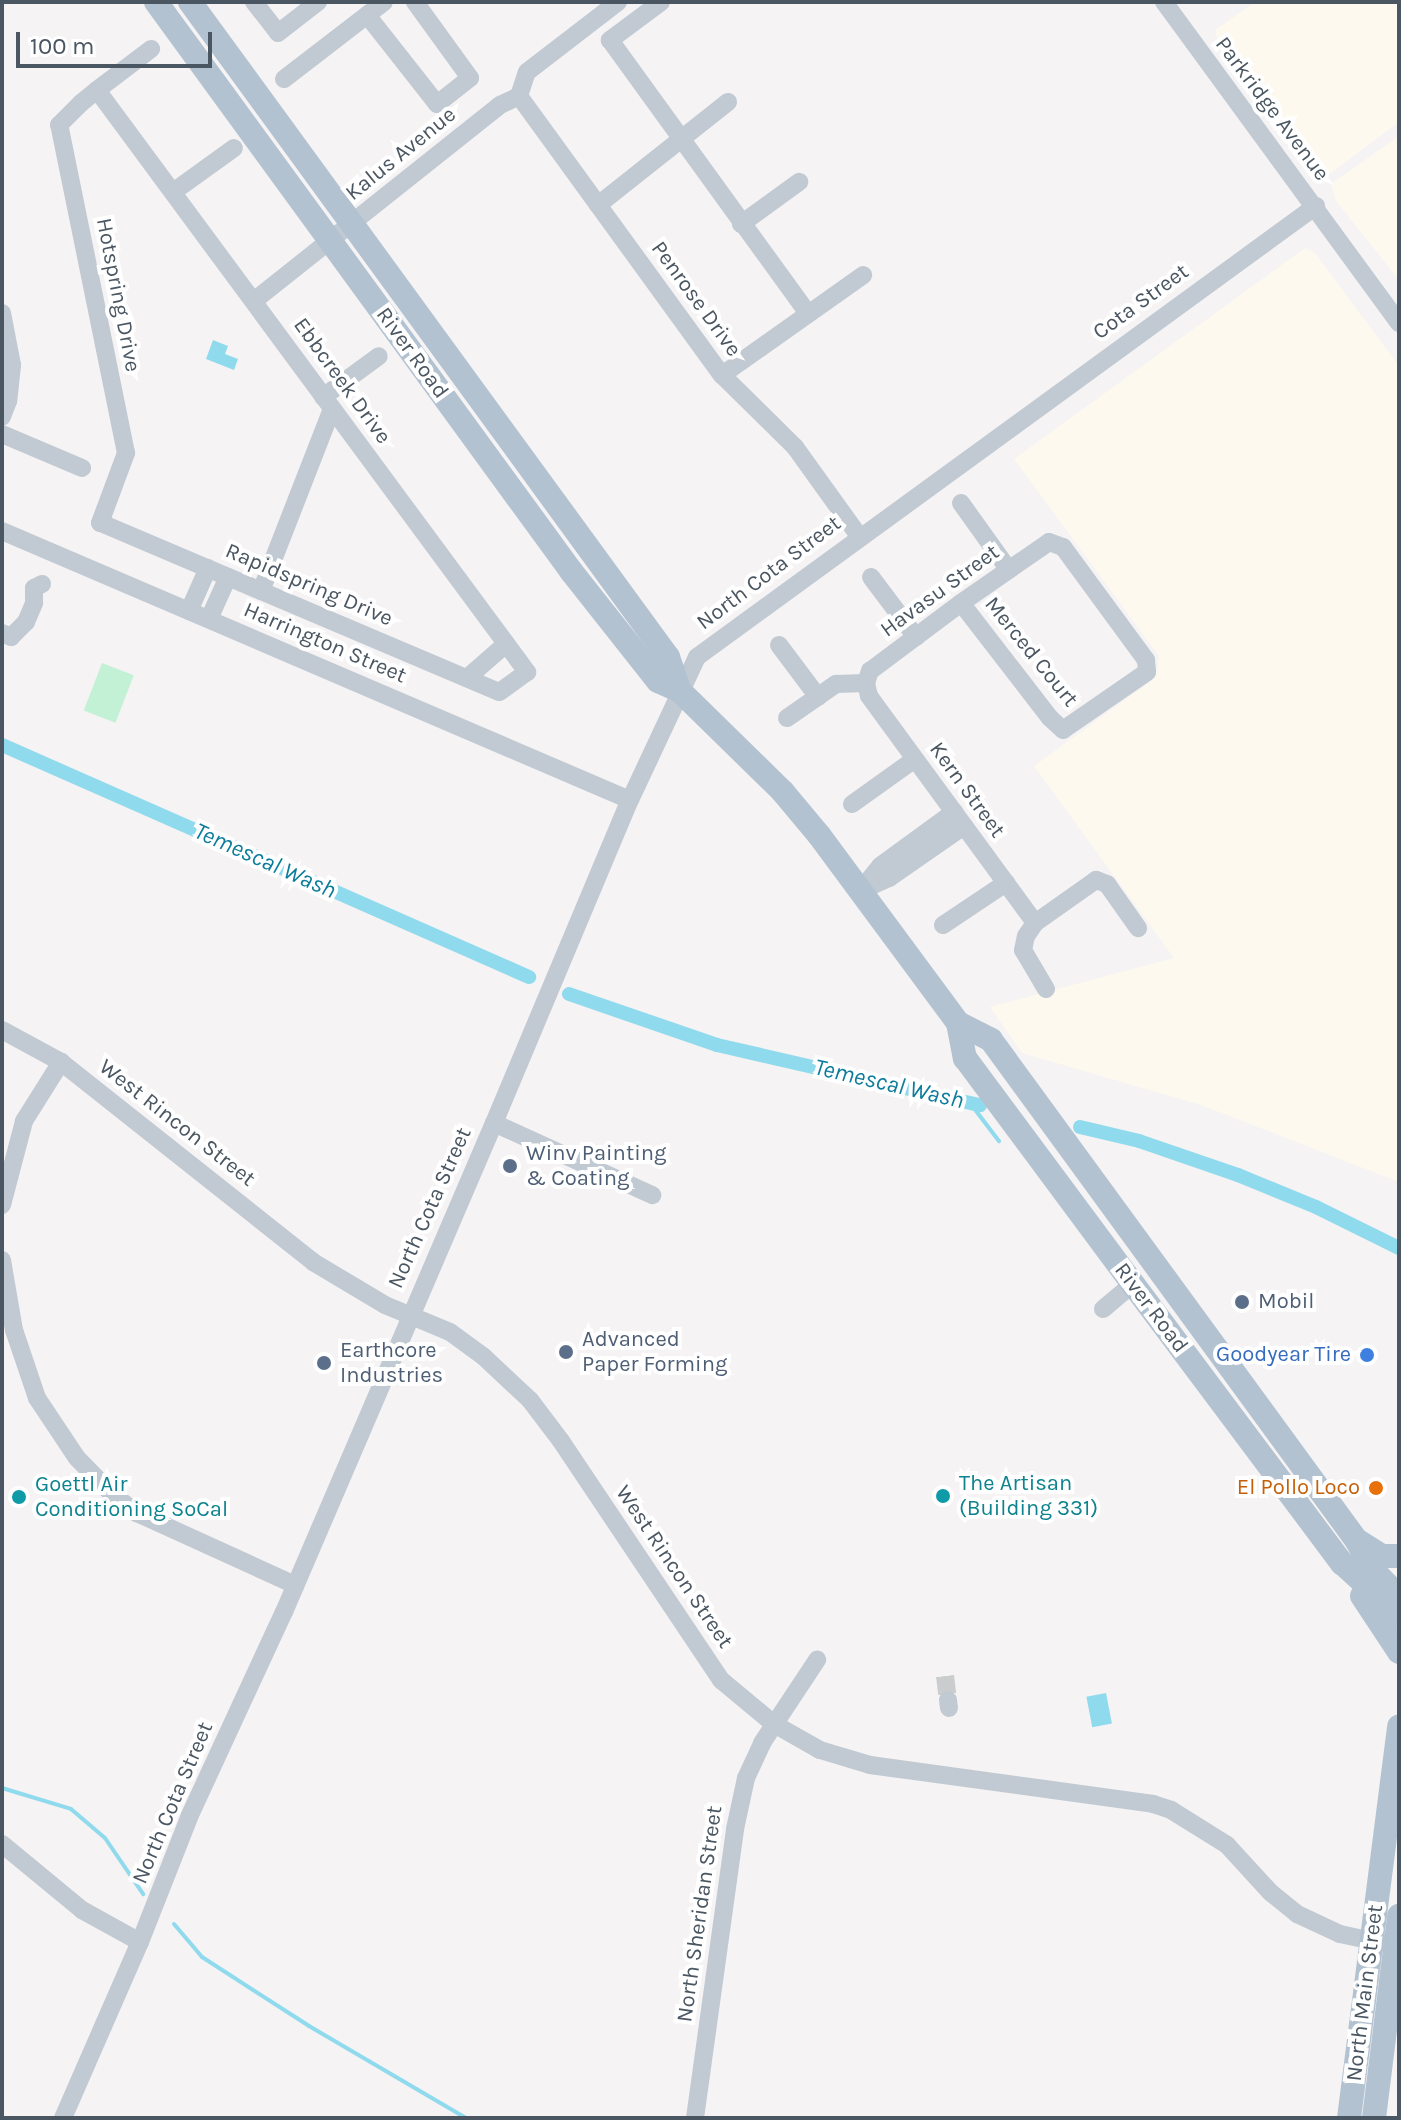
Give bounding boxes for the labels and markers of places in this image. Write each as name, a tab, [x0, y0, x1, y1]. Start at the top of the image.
place label: Winv Painting & Coating	[526, 1140, 666, 1192]
marker: Winv Painting & Coating	[501, 1157, 519, 1175]
place label: Mobil	[1258, 1289, 1314, 1315]
marker: Mobil	[1233, 1293, 1251, 1311]
place label: Advanced Paper Forming	[582, 1326, 727, 1378]
place label: Earthcore Industries	[340, 1337, 443, 1388]
place label: Goodyear Tire	[1216, 1342, 1351, 1368]
marker: Advanced Paper Forming	[557, 1343, 575, 1361]
marker: Goodyear Tire	[1358, 1346, 1376, 1364]
marker: Earthcore Industries	[315, 1354, 333, 1372]
place label: The Artisan (Building 331)	[959, 1470, 1098, 1522]
place label: Goettl Air Conditioning SoCal	[35, 1471, 228, 1522]
place label: El Pollo Loco	[1237, 1475, 1360, 1501]
marker: El Pollo Loco	[1367, 1479, 1385, 1497]
marker: The Artisan (Building 331)	[934, 1487, 952, 1505]
marker: Goettl Air Conditioning SoCal	[10, 1488, 28, 1506]

